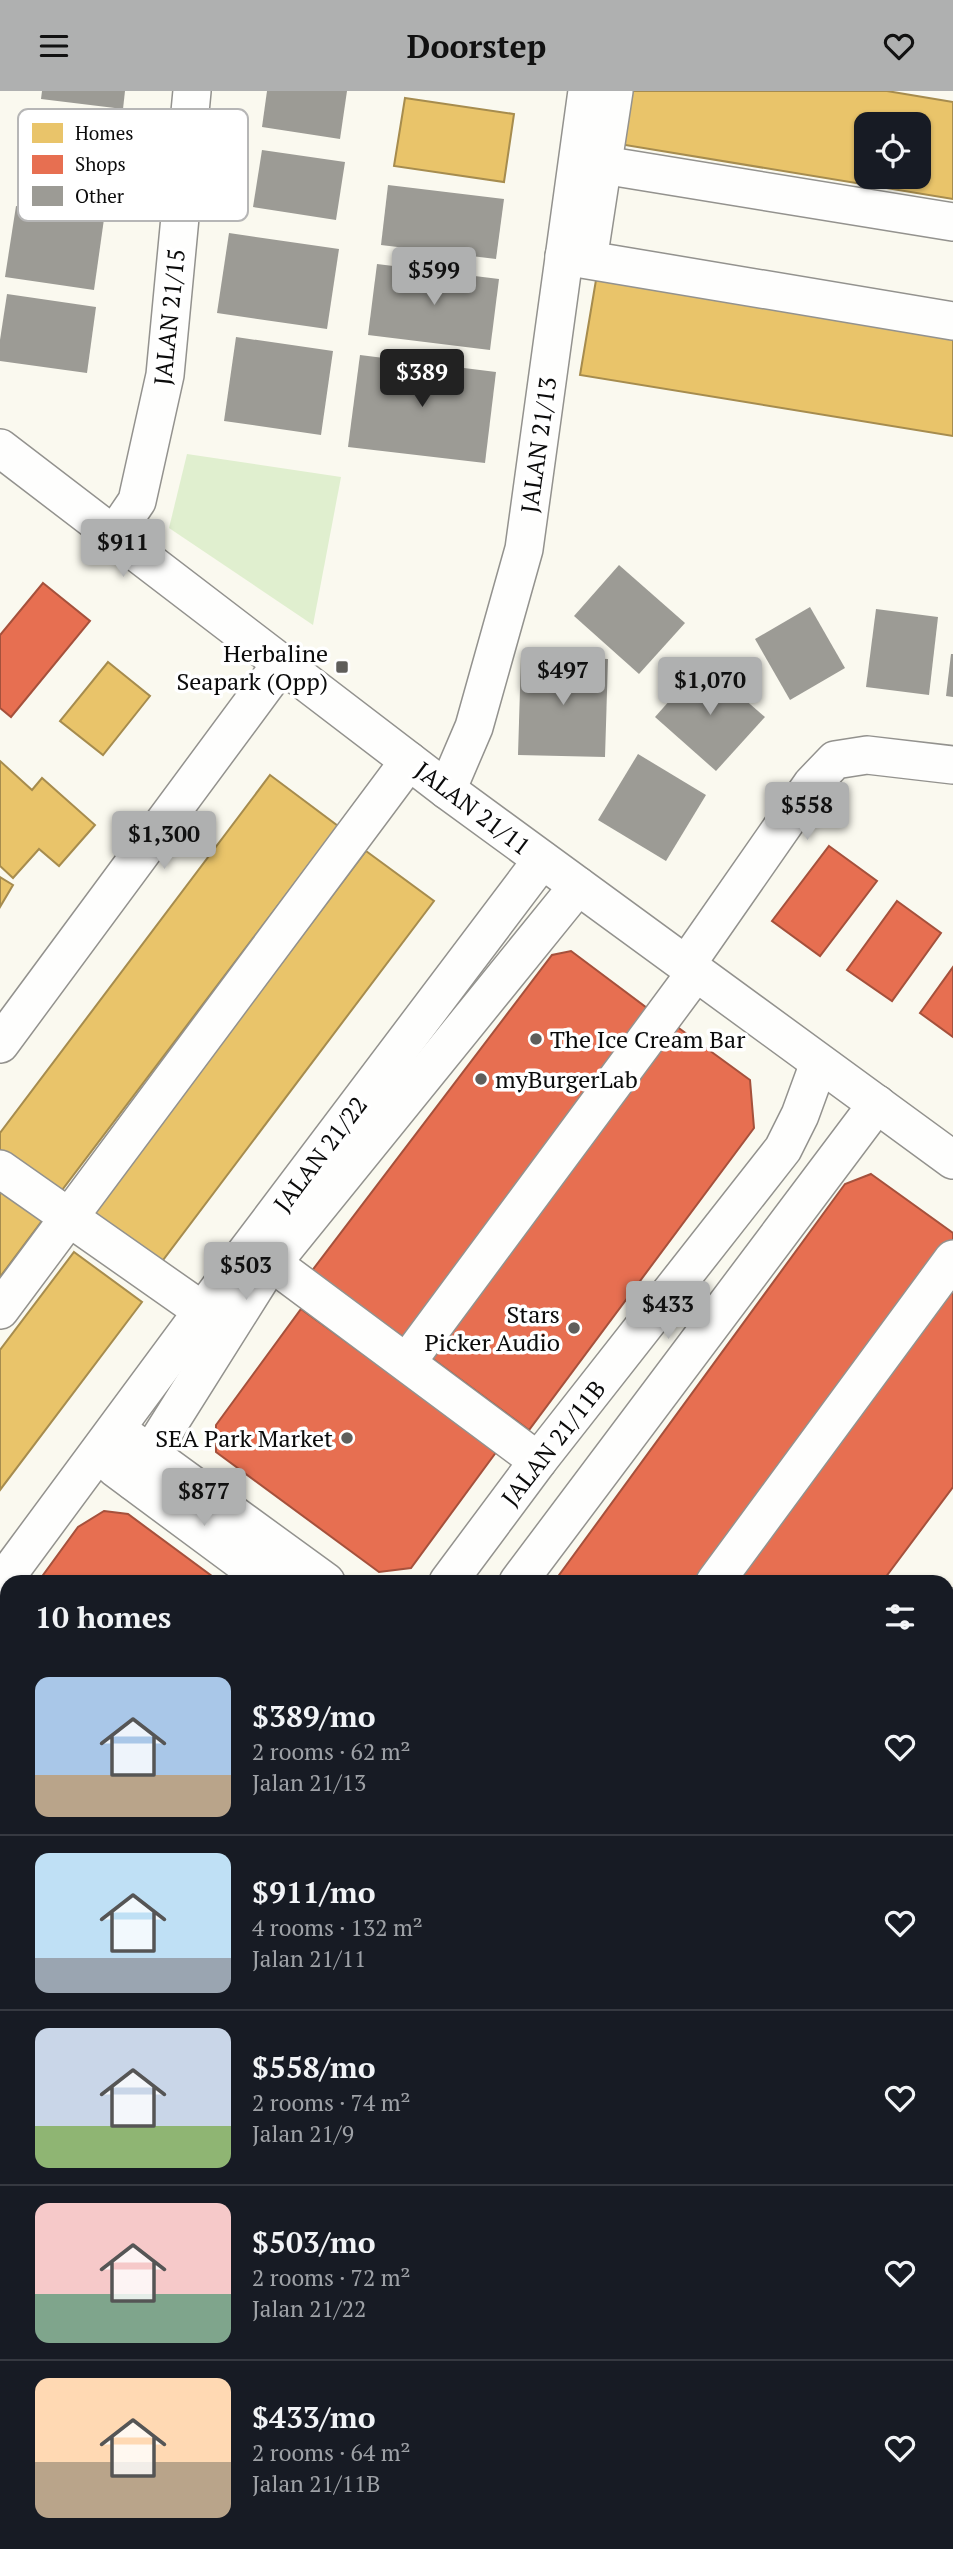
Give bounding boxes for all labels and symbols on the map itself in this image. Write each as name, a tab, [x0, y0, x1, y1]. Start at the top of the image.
legend	[18, 109, 248, 221]
text: Homes	[75, 120, 134, 145]
text: Shops	[75, 151, 126, 176]
text: Other	[75, 183, 125, 208]
street label: JALAN 21/15	[146, 247, 192, 387]
pin: $599	[393, 247, 475, 307]
pin: $389	[381, 349, 463, 409]
street label: JALAN 21/13	[513, 375, 563, 515]
pin: $911	[82, 519, 164, 579]
place label: Herbaline Seapark (Opp)	[176, 637, 328, 697]
pin: $497	[522, 647, 604, 707]
pin: $1,070	[653, 657, 767, 717]
marker: Herbaline Seapark (Opp)	[334, 659, 350, 675]
street label: JALAN 21/11	[409, 754, 537, 862]
pin: $558	[766, 783, 848, 842]
pin: $1,300	[107, 811, 221, 871]
place label: The Ice Cream Bar	[550, 1023, 746, 1055]
marker: The Ice Cream Bar	[528, 1031, 544, 1047]
place label: myBurgerLab	[495, 1063, 638, 1095]
marker: myBurgerLab	[473, 1071, 489, 1087]
street label: JALAN 21/22	[266, 1090, 374, 1218]
pin: $503	[205, 1243, 287, 1302]
pin: $433	[627, 1281, 709, 1341]
place label: Stars Picker Audio	[425, 1298, 560, 1358]
marker: Stars Picker Audio	[566, 1320, 582, 1336]
street label: JALAN 21/11B	[494, 1373, 612, 1513]
place label: SEA Park Market	[155, 1422, 333, 1454]
marker: SEA Park Market	[339, 1430, 355, 1446]
pin: $877	[163, 1469, 245, 1528]

